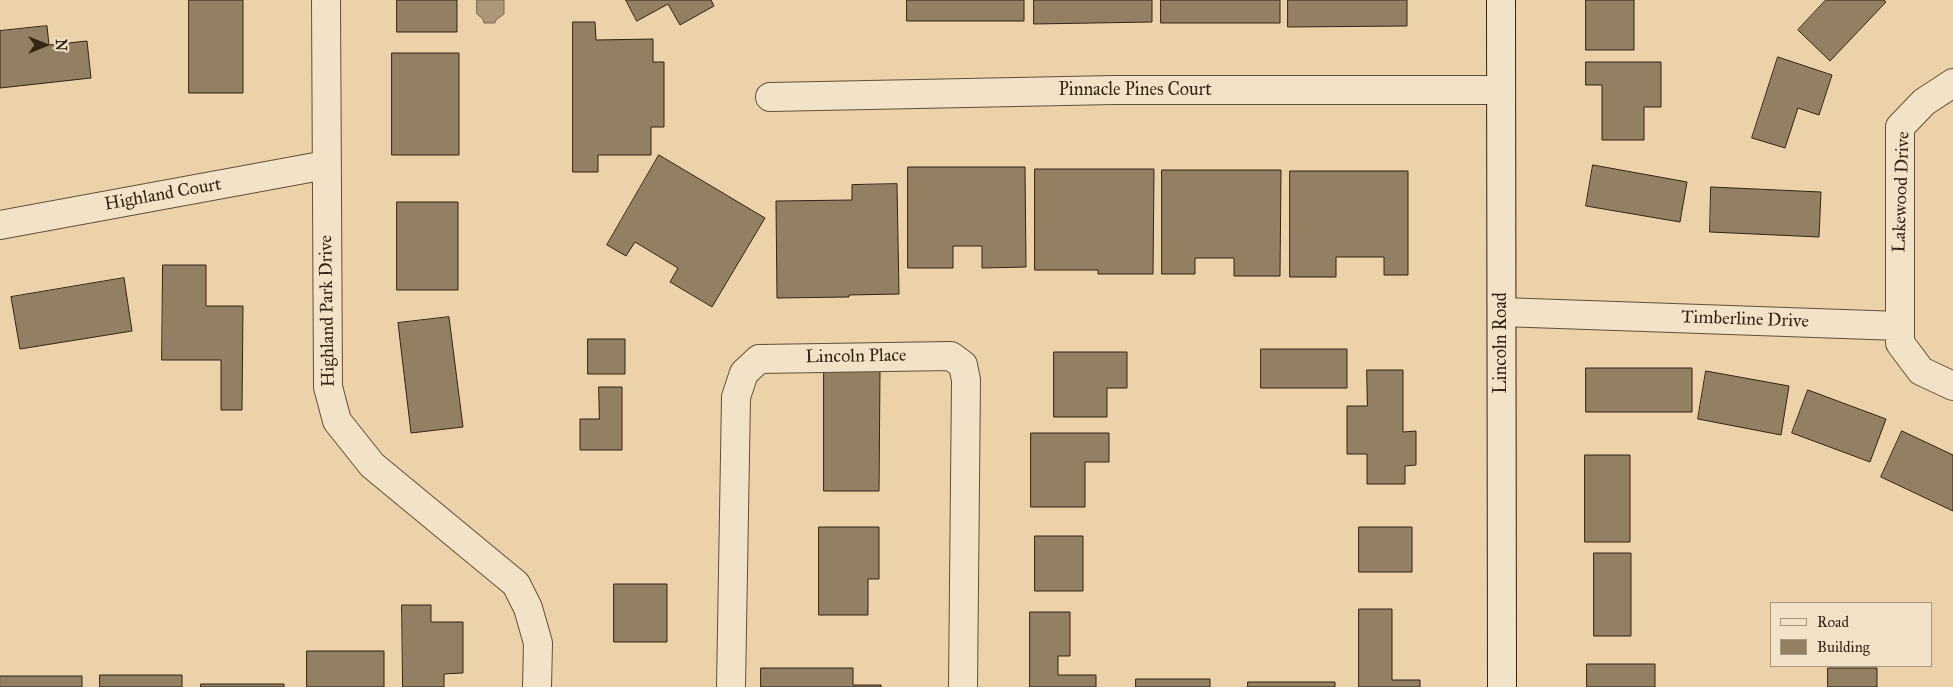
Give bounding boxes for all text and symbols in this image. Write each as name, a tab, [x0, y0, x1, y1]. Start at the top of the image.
north arrow	[20, 20, 70, 70]
text: N	[52, 39, 69, 51]
street label: Pinnacle Pines Court	[1058, 80, 1212, 102]
street label: Lakewood Drive	[1889, 131, 1915, 253]
street label: Highland Court	[103, 174, 223, 216]
street label: Highland Park Drive	[316, 235, 340, 387]
street label: Lincoln Road	[1491, 292, 1513, 394]
street label: Timberline Drive	[1681, 307, 1809, 333]
street label: Lincoln Place	[805, 345, 907, 369]
legend	[1770, 602, 1933, 667]
text: Road	[1817, 613, 1849, 631]
text: Building	[1817, 638, 1870, 656]

